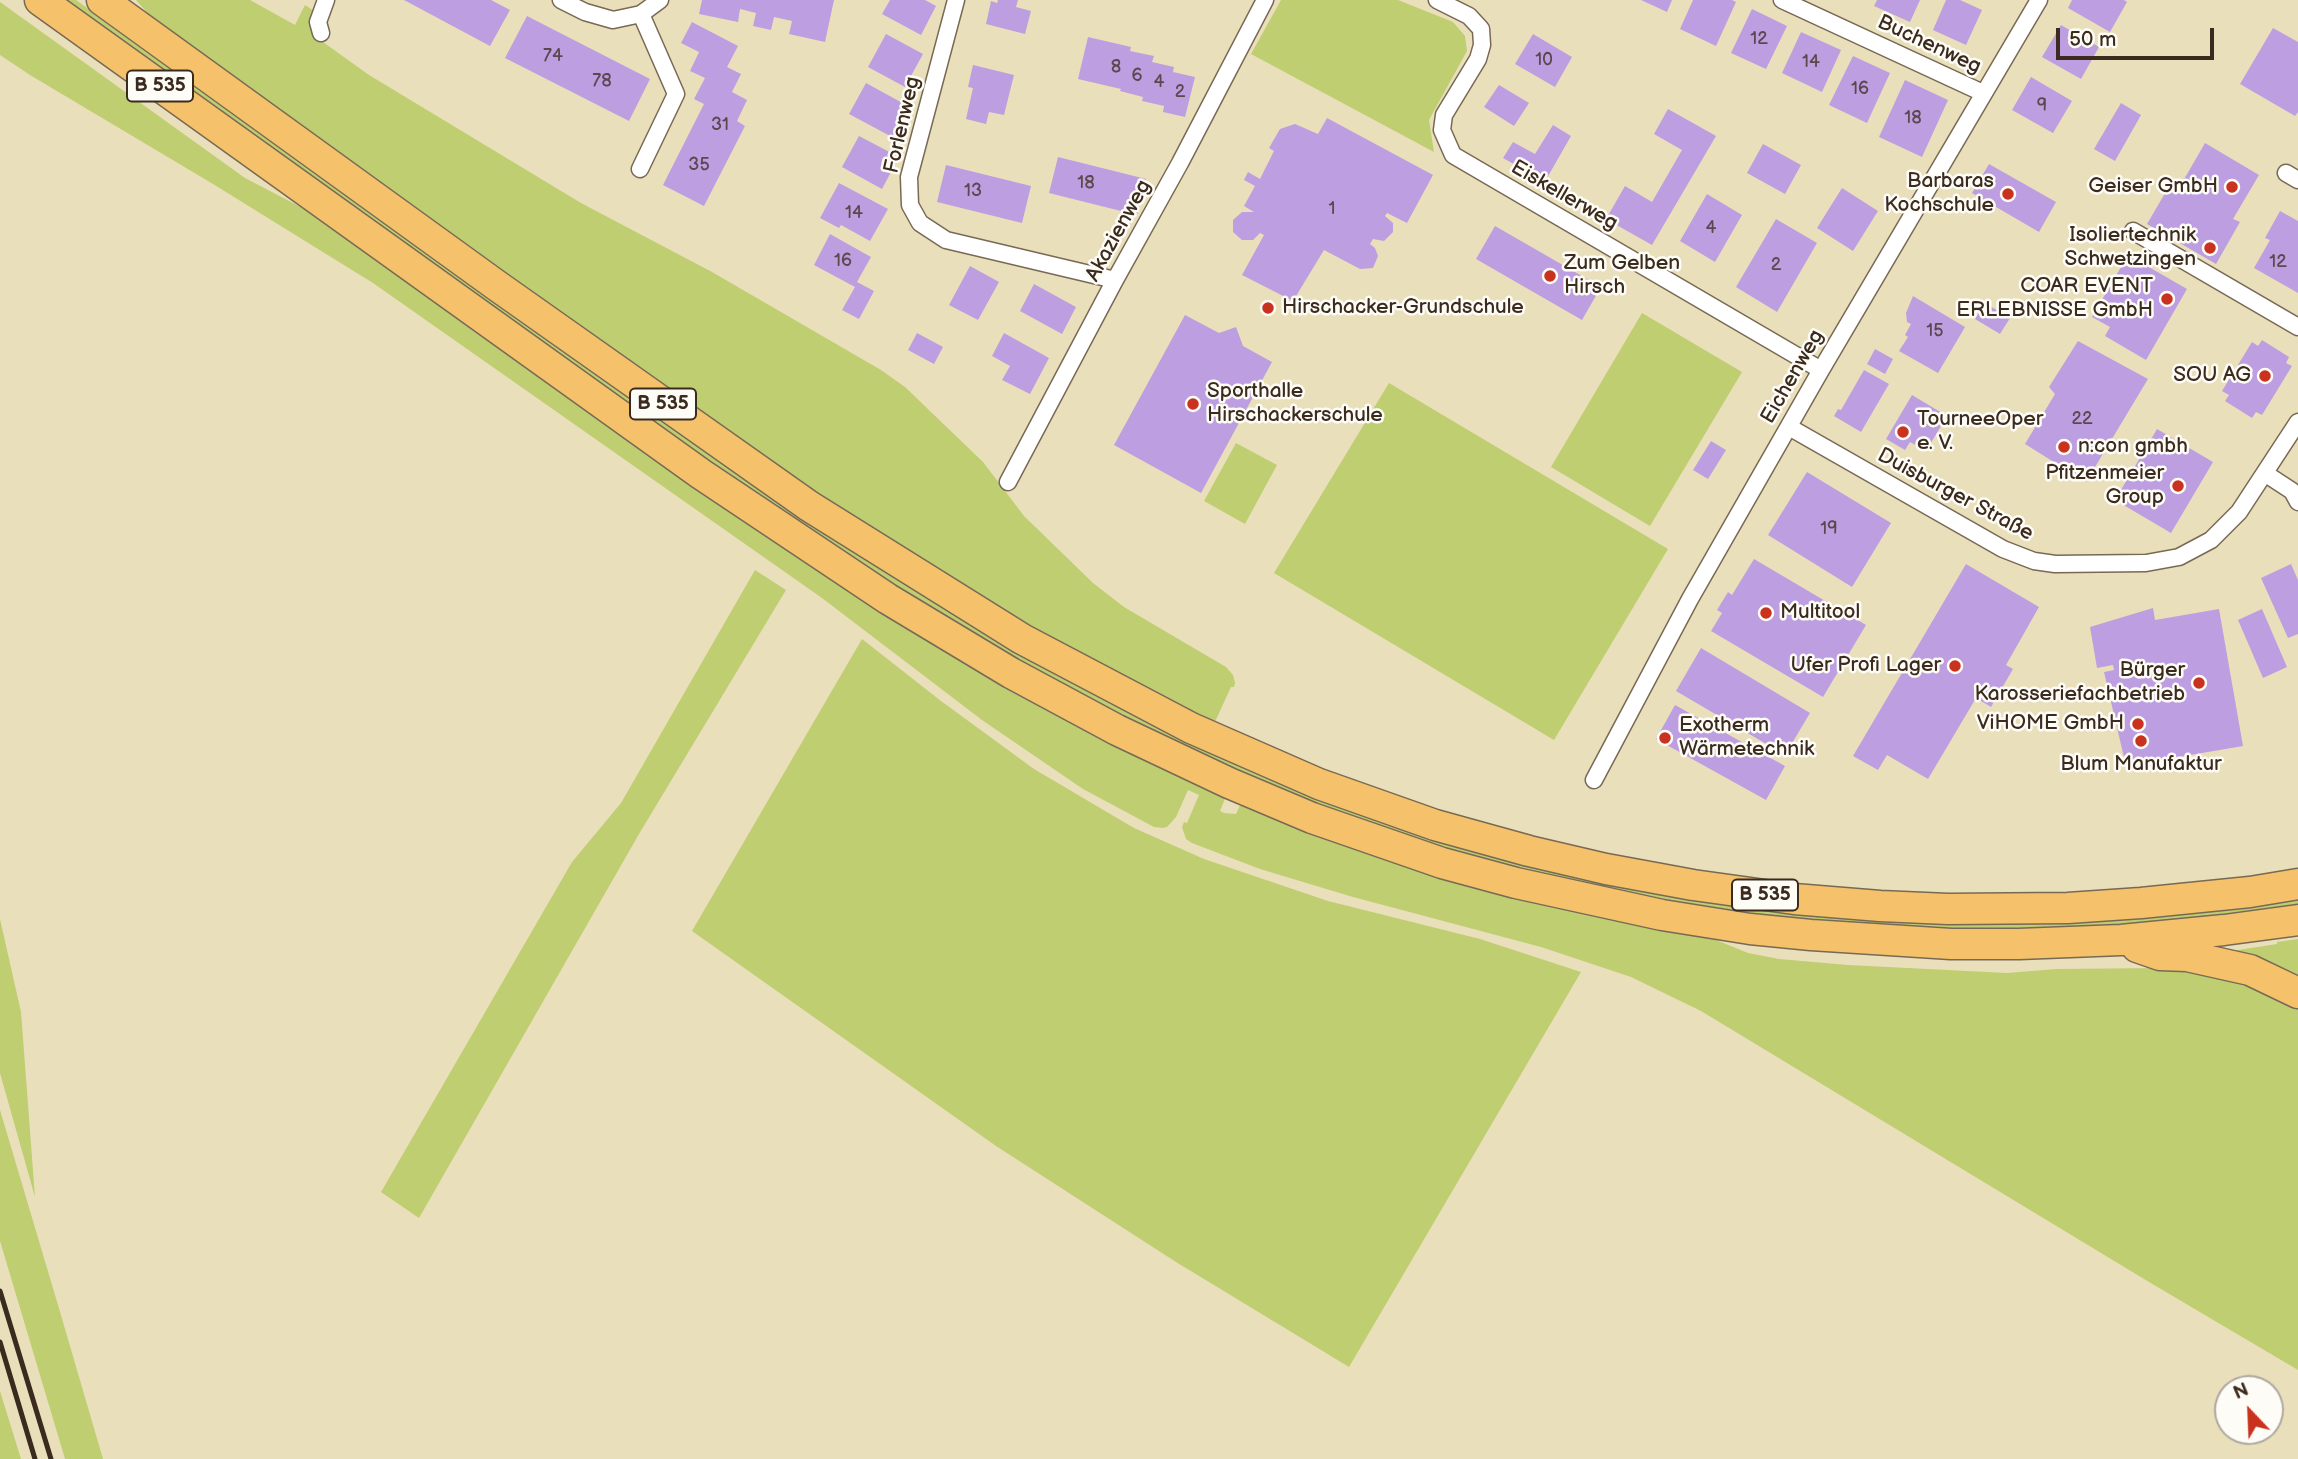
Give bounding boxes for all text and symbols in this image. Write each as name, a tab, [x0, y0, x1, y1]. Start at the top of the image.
street label: Buchenweg	[1873, 10, 1985, 80]
scale bar	[2060, 14, 2218, 58]
text: 50 m	[2069, 27, 2116, 52]
house number: 12	[1750, 28, 1768, 50]
house number: 74	[543, 45, 563, 67]
house number: 10	[1535, 49, 1553, 71]
house number: 14	[1802, 51, 1820, 73]
house number: 8	[1111, 56, 1121, 78]
house number: 6	[1132, 65, 1142, 87]
house number: 78	[592, 70, 612, 92]
road number: B 535	[127, 71, 193, 102]
house number: 4	[1154, 71, 1164, 93]
street label: Forlenweg	[880, 74, 926, 176]
house number: 16	[1851, 78, 1869, 100]
house number: 2	[1175, 81, 1185, 103]
house number: 9	[2037, 95, 2047, 117]
house number: 18	[1904, 107, 1922, 129]
house number: 31	[711, 114, 729, 136]
house number: 35	[688, 154, 710, 176]
street label: Eiskellerweg	[1506, 155, 1622, 237]
place label: Barbaras Kochschule	[1884, 169, 1994, 219]
house number: 18	[1077, 172, 1095, 194]
place label: Geiser GmbH	[2088, 174, 2218, 200]
street label: Akazienweg	[1081, 176, 1157, 286]
marker: Geiser GmbH	[2224, 179, 2240, 195]
house number: 13	[964, 180, 982, 202]
marker: Barbaras Kochschule	[2000, 186, 2016, 202]
house number: 1	[1329, 198, 1335, 220]
house number: 14	[845, 202, 863, 224]
house number: 4	[1706, 217, 1716, 239]
place label: Isoliertechnik Schwetzingen	[2065, 223, 2196, 273]
marker: Isoliertechnik Schwetzingen	[2202, 240, 2218, 256]
house number: 16	[834, 250, 852, 272]
place label: Zum Gelben Hirsch	[1564, 251, 1680, 301]
house number: 12	[2269, 251, 2287, 273]
house number: 2	[1771, 254, 1781, 276]
marker: Zum Gelben Hirsch	[1542, 268, 1558, 284]
place label: COAR EVENT ERLEBNISSE GmbH	[1956, 274, 2153, 324]
marker: COAR EVENT ERLEBNISSE GmbH	[2159, 291, 2175, 307]
place label: Hirschacker-Grundschule	[1282, 295, 1524, 321]
marker: Hirschacker-Grundschule	[1260, 300, 1276, 316]
house number: 15	[1926, 320, 1944, 342]
street label: Eichenweg	[1756, 326, 1830, 428]
place label: SOU AG	[2173, 363, 2251, 389]
marker: SOU AG	[2257, 368, 2273, 384]
place label: Sporthalle Hirschackerschule	[1207, 379, 1383, 429]
road number: B 535	[630, 388, 696, 420]
marker: Sporthalle Hirschackerschule	[1185, 396, 1201, 412]
place label: TourneeOper e. V.	[1917, 407, 2043, 457]
house number: 22	[2071, 408, 2093, 430]
marker: TourneeOper e. V.	[1895, 424, 1911, 440]
place label: n:con gmbh	[2078, 434, 2188, 460]
marker: n:con gmbh	[2056, 439, 2072, 455]
street label: Duisburger Straße	[1873, 443, 2037, 547]
place label: Pfitzenmeier Group	[2045, 461, 2164, 511]
marker: Pfitzenmeier Group	[2170, 478, 2186, 494]
house number: 19	[1820, 518, 1838, 540]
place label: Multitool	[1780, 600, 1860, 626]
marker: Multitool	[1758, 605, 1774, 621]
place label: Ufer Profi Lager	[1791, 653, 1941, 679]
marker: Ufer Profi Lager	[1947, 658, 1963, 674]
place label: Bürger Karosseriefachbetrieb	[1974, 658, 2185, 708]
marker: Bürger Karosseriefachbetrieb	[2191, 675, 2207, 691]
place label: ViHOME GmbH	[1977, 711, 2124, 737]
place label: Exotherm Wärmetechnik	[1679, 713, 1814, 763]
marker: ViHOME GmbH	[2130, 716, 2146, 732]
marker: Exotherm Wärmetechnik	[1657, 730, 1673, 746]
marker: Blum Manufaktur	[2133, 733, 2149, 749]
place label: Blum Manufaktur	[2060, 752, 2222, 778]
road number: B 535	[1732, 880, 1798, 911]
north arrow	[2214, 1375, 2284, 1445]
text: N	[2230, 1379, 2252, 1405]

